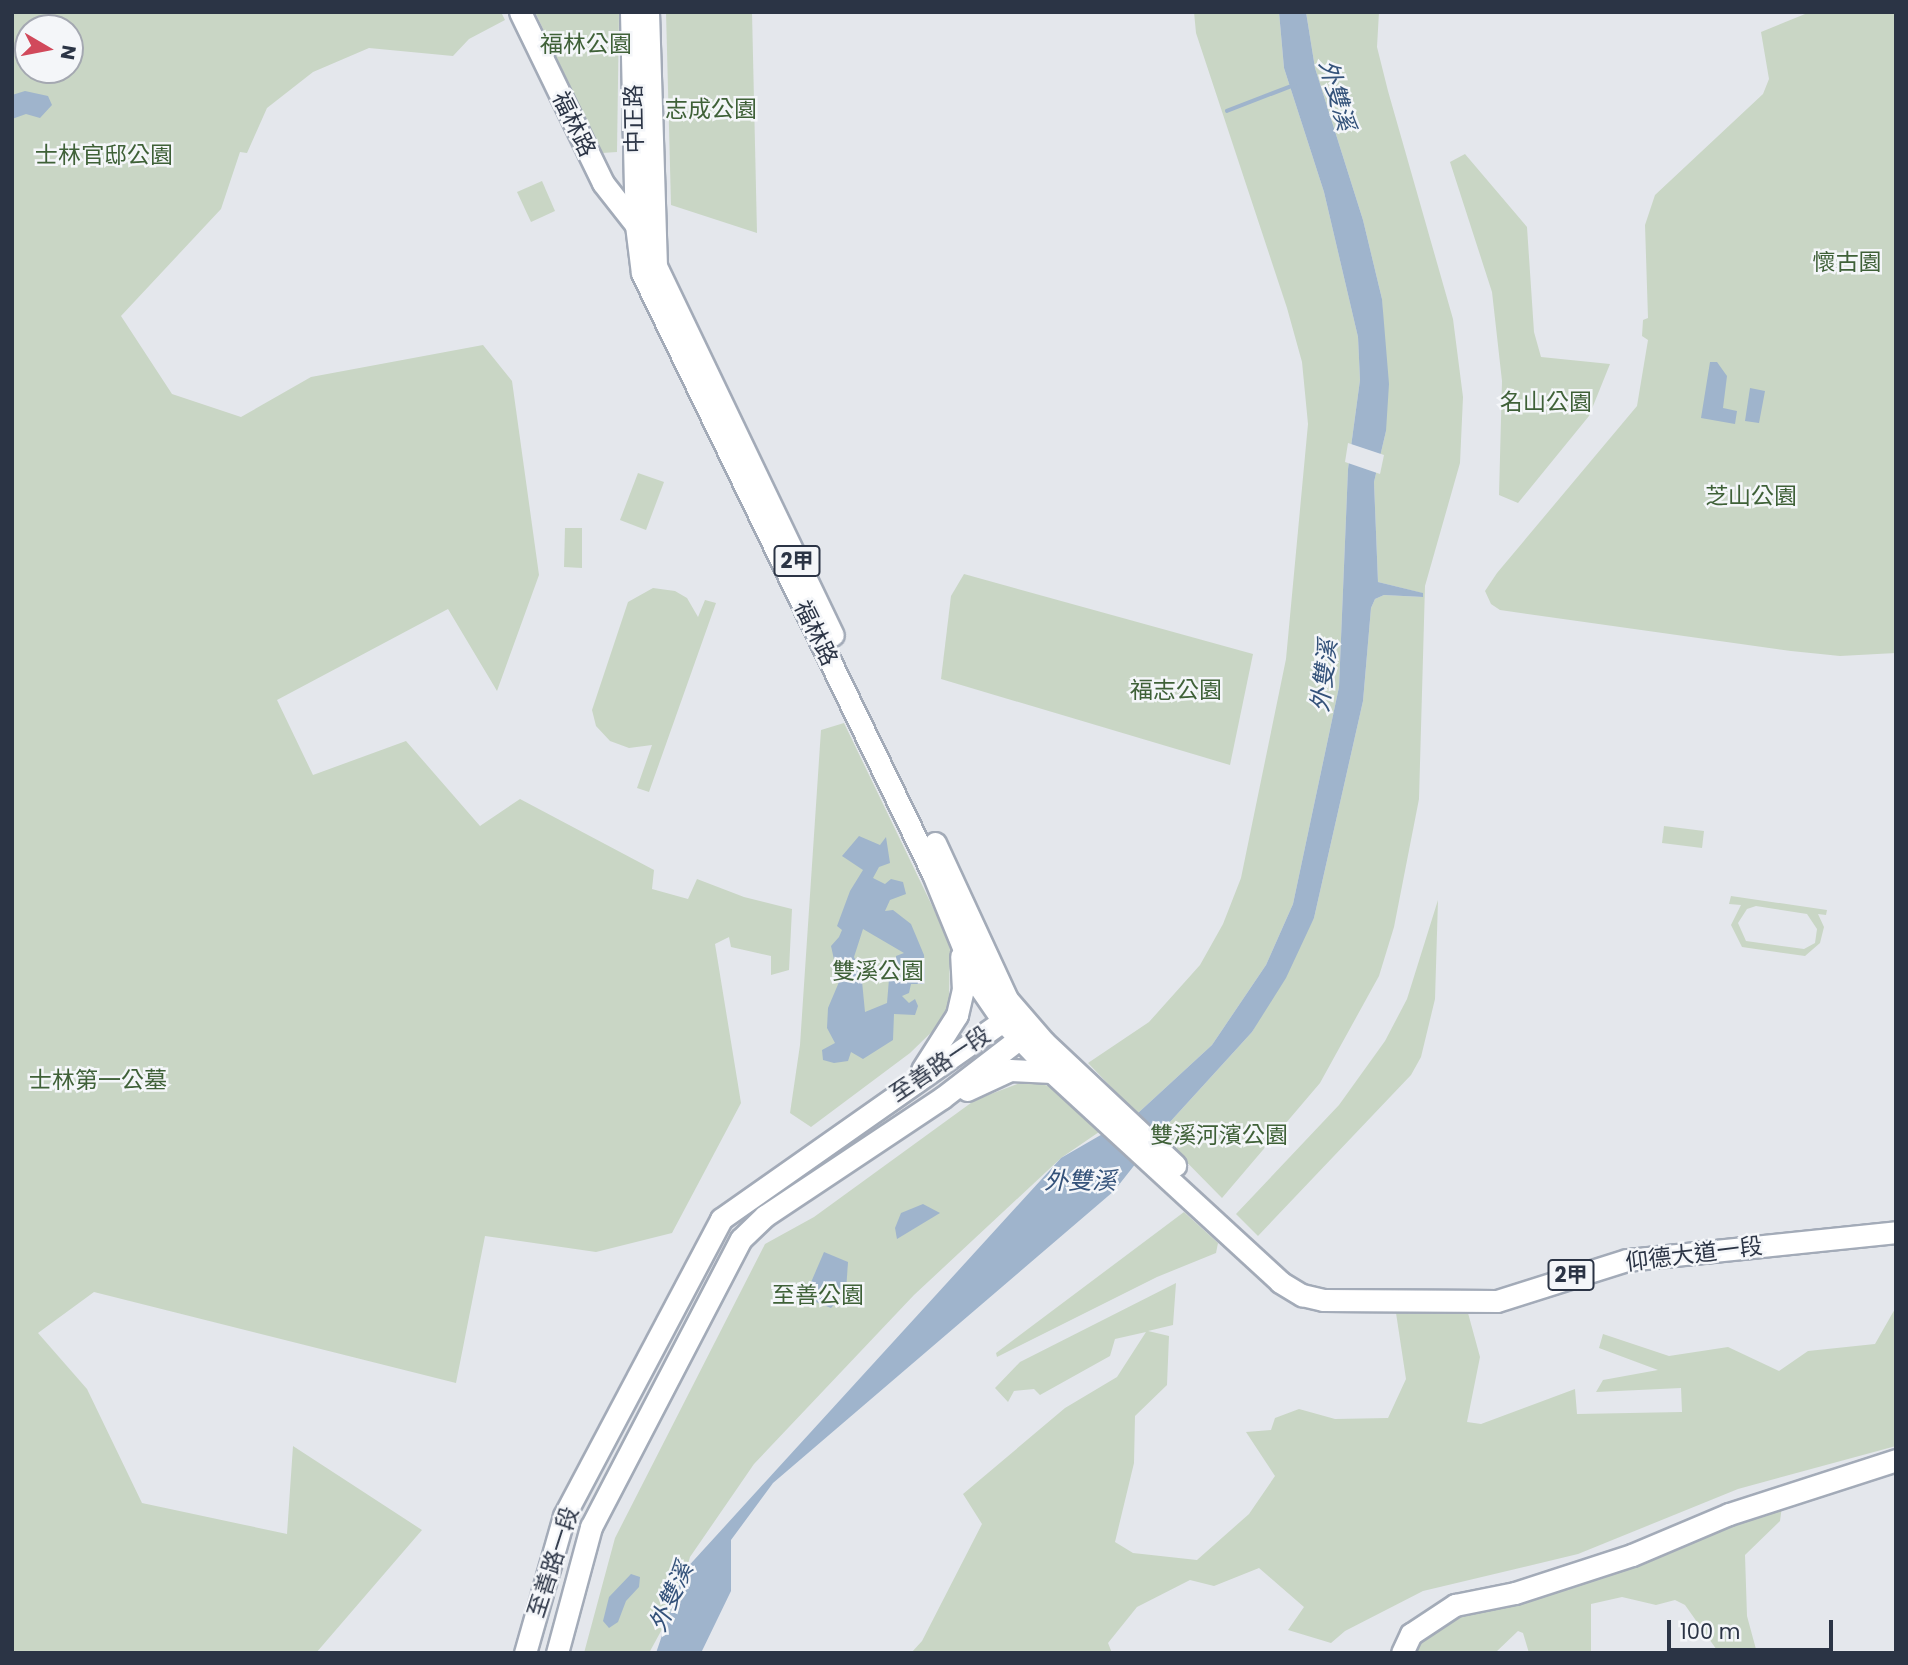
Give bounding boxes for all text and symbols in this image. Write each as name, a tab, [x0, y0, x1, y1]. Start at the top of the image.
north arrow	[14, 14, 84, 84]
park label: 福林公園	[540, 30, 632, 58]
text: N	[54, 43, 83, 62]
water label: 外雙溪	[1313, 56, 1361, 134]
street label: 中正路	[620, 84, 648, 154]
street label: 福林路	[546, 87, 602, 161]
park label: 志成公園	[665, 95, 757, 123]
park label: 士林官邸公園	[35, 141, 173, 169]
park label: 懷古園	[1813, 248, 1881, 276]
park label: 名山公園	[1500, 388, 1592, 416]
park label: 芝山公園	[1705, 482, 1797, 510]
road number: 2甲	[772, 544, 822, 578]
street label: 福林路	[788, 596, 844, 670]
water label: 外雙溪	[1305, 639, 1343, 713]
park label: 福志公園	[1130, 676, 1222, 704]
park label: 雙溪公園	[832, 957, 924, 985]
street label: 至善路一段	[885, 1020, 995, 1108]
park label: 士林第一公墓	[29, 1066, 167, 1094]
park label: 雙溪河濱公園	[1150, 1121, 1288, 1149]
water label: 外雙溪	[1044, 1167, 1116, 1195]
street label: 仰德大道一段	[1624, 1232, 1764, 1276]
road number: 2甲	[1546, 1258, 1596, 1292]
park label: 至善公園	[772, 1281, 864, 1309]
street label: 至善路一段	[522, 1503, 584, 1621]
water label: 外雙溪	[643, 1558, 699, 1636]
scale bar	[1670, 1606, 1836, 1650]
text: 100 m	[1680, 1617, 1740, 1646]

